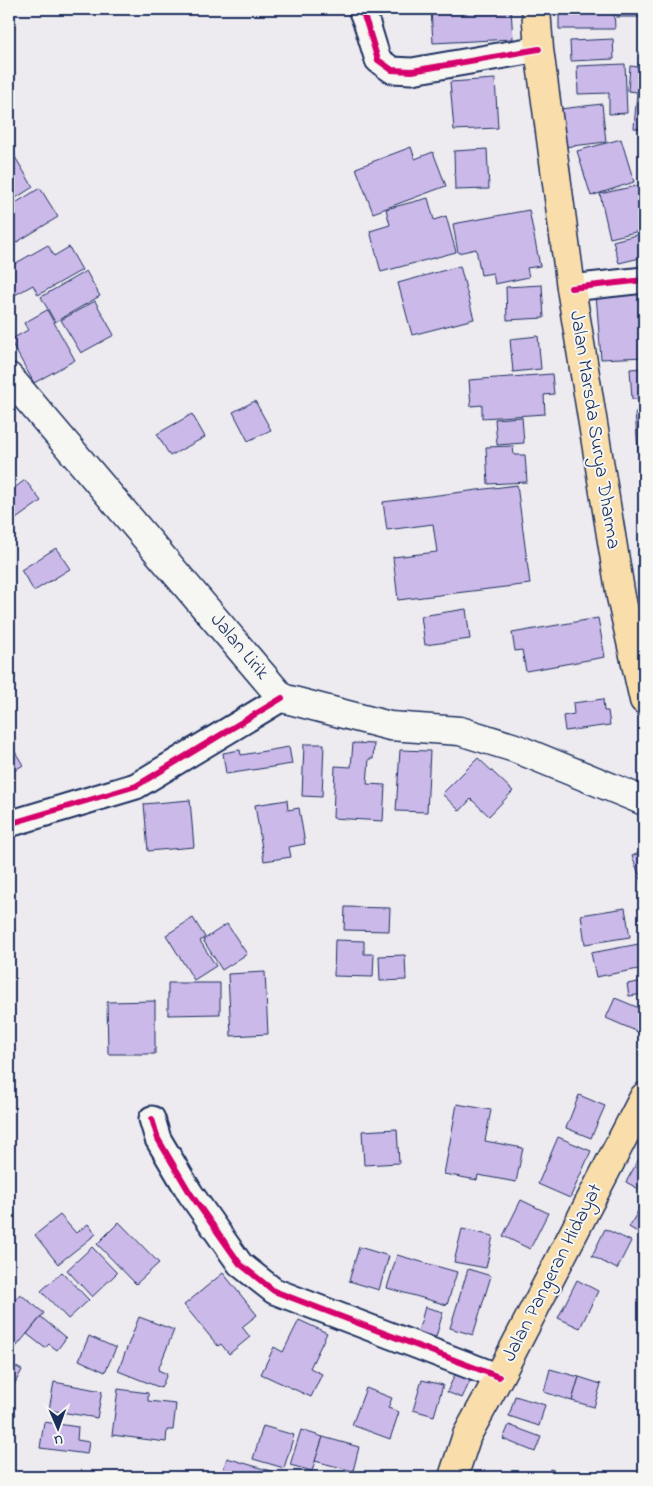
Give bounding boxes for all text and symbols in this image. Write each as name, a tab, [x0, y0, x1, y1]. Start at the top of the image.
street label: Jalan Marsda Surya Dharma	[561, 309, 627, 551]
street label: Jalan Lirik	[202, 607, 276, 687]
street label: Jalan Pangeran Hidayat	[496, 1179, 612, 1368]
north arrow	[32, 1404, 82, 1454]
text: U	[53, 1429, 63, 1450]

